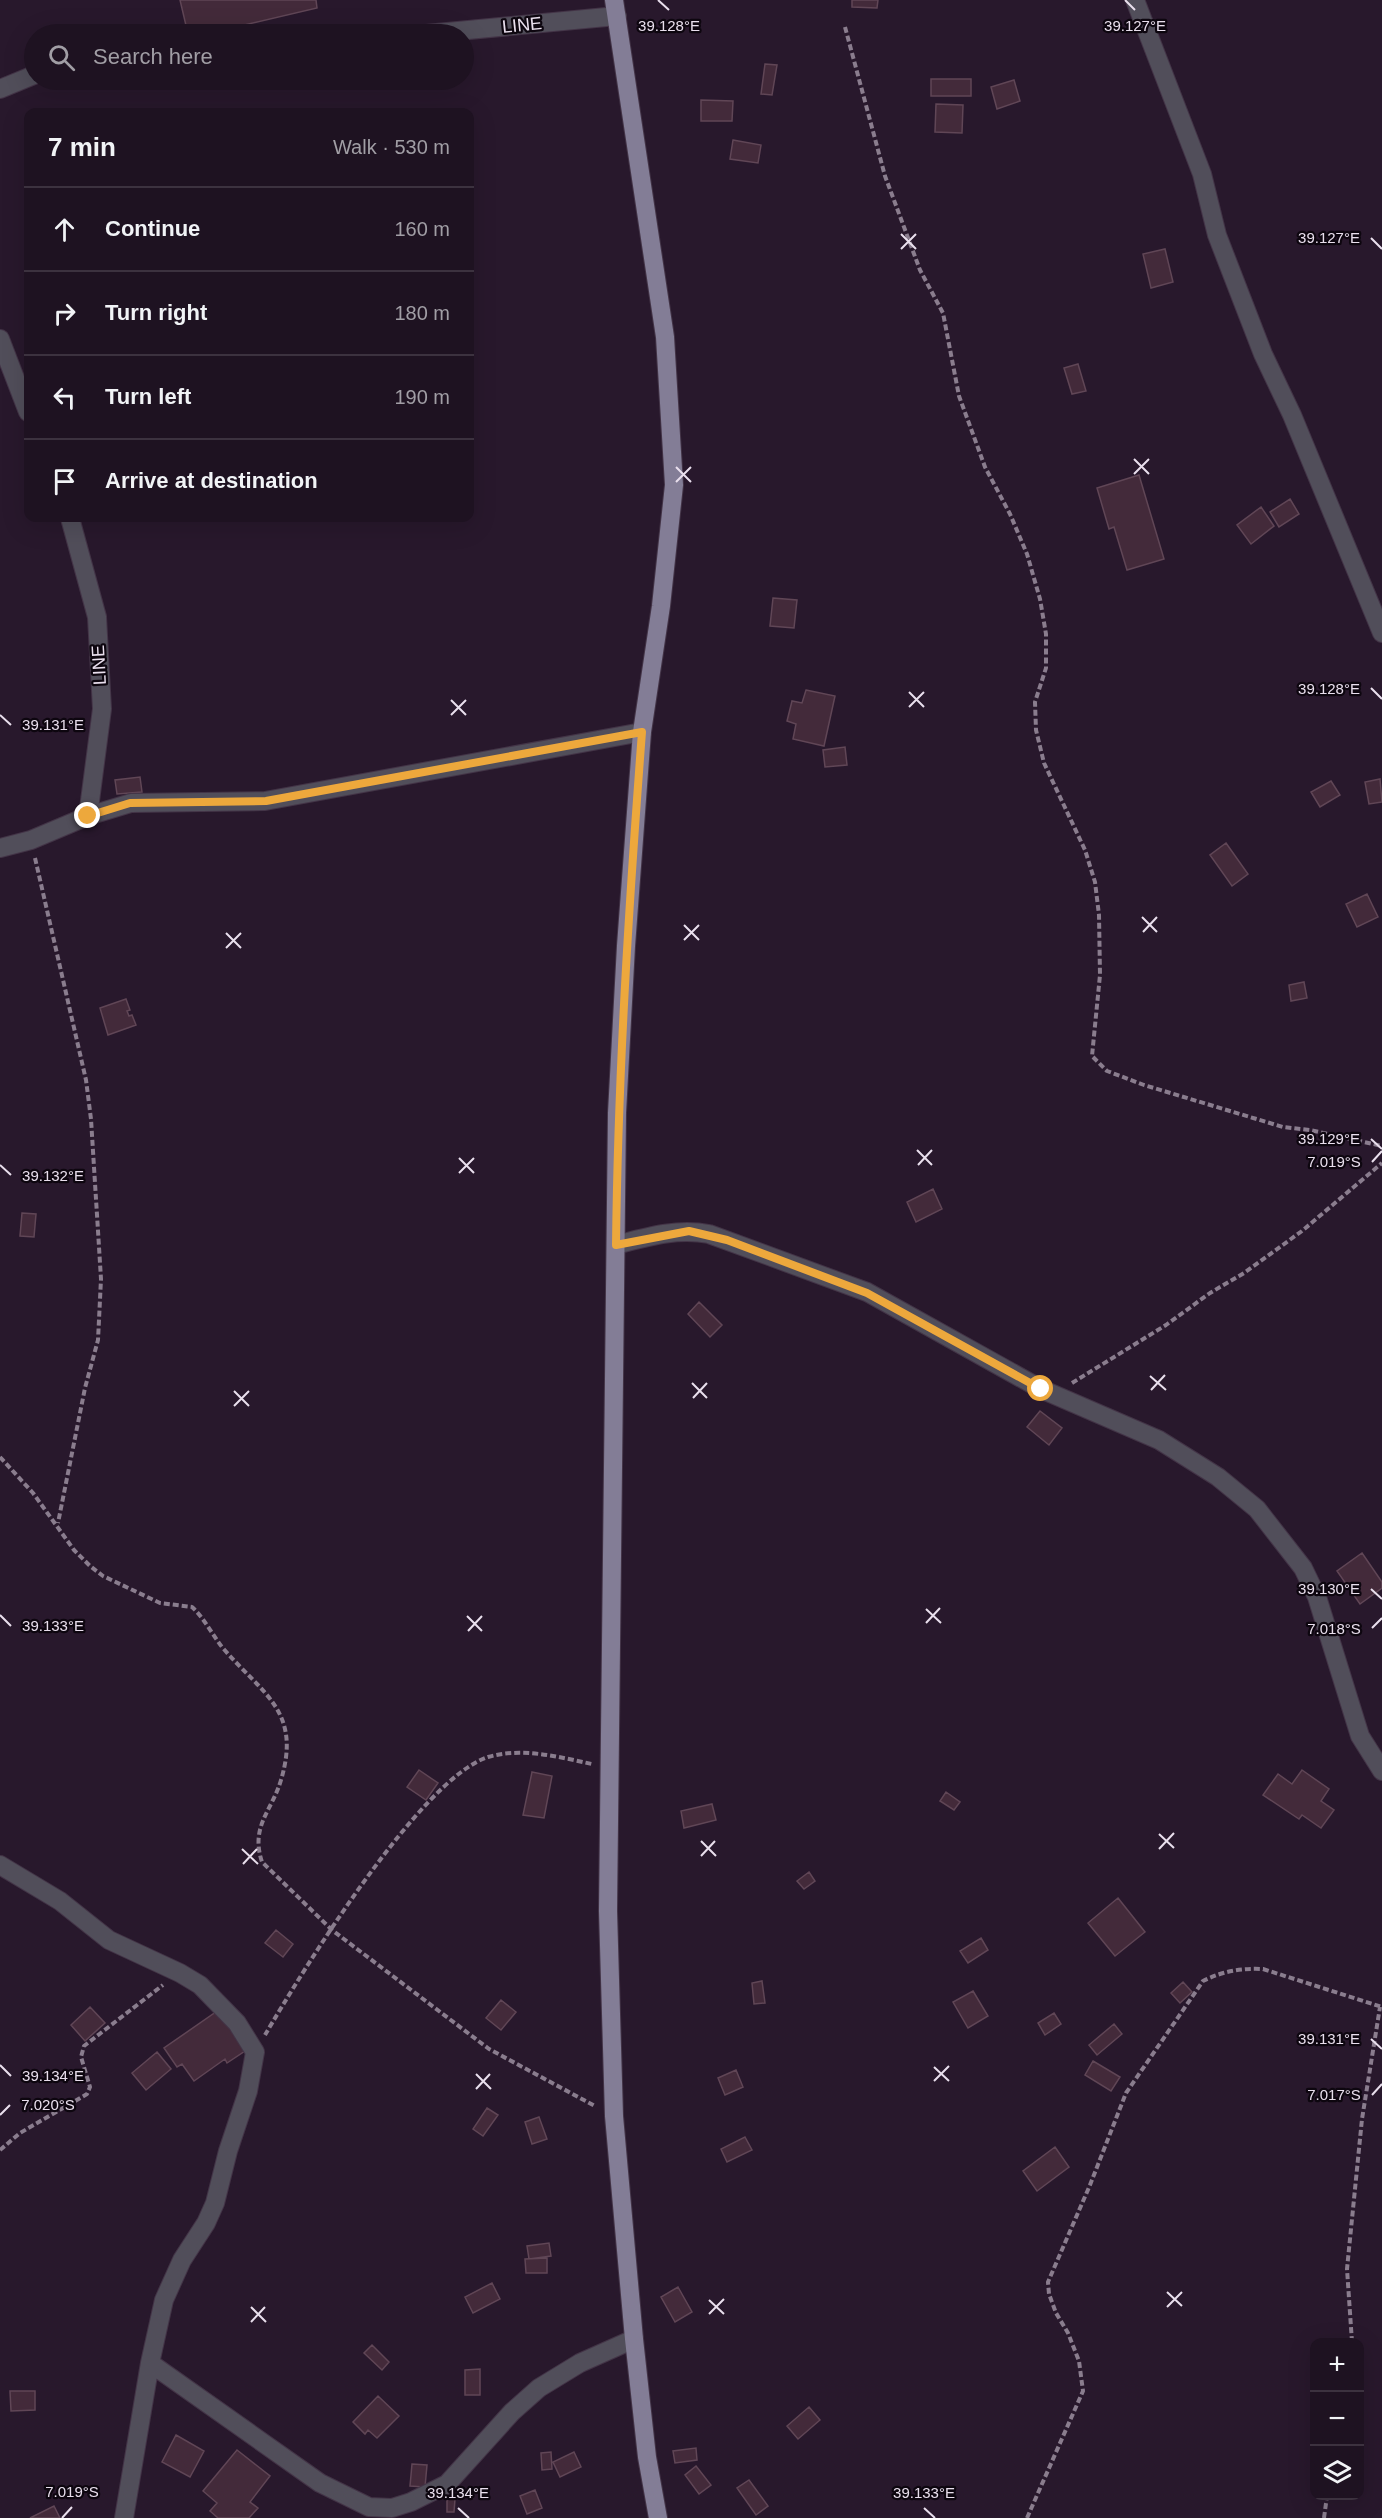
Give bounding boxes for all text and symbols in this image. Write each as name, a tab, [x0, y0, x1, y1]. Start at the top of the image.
street label: LINE	[501, 13, 543, 37]
text: 39.128°E	[638, 17, 700, 34]
text: 39.127°E	[1104, 17, 1166, 34]
search box	[24, 24, 474, 90]
icon: search	[45, 41, 78, 74]
text: Search here	[93, 44, 213, 69]
text: 7 min	[48, 132, 116, 162]
text: Walk · 530 m	[333, 136, 450, 158]
icon: ahead	[48, 213, 81, 246]
text: Continue	[105, 216, 200, 241]
text: 160 m	[394, 218, 450, 240]
text: 39.127°E	[1298, 229, 1360, 246]
icon: right	[48, 297, 81, 330]
text: Turn right	[105, 300, 207, 325]
text: 180 m	[394, 302, 450, 324]
icon: left	[48, 381, 81, 414]
text: Turn left	[105, 384, 191, 409]
text: 190 m	[394, 386, 450, 408]
icon: arrive	[48, 465, 81, 498]
text: Arrive at destination	[105, 468, 318, 493]
street label: LINE	[88, 644, 110, 686]
text: 39.128°E	[1298, 680, 1360, 697]
text: 39.131°E	[22, 716, 84, 733]
route end	[74, 802, 100, 828]
text: 39.129°E	[1298, 1130, 1360, 1147]
text: 7.019°S	[1307, 1153, 1361, 1170]
text: 39.132°E	[22, 1167, 84, 1184]
route start	[1027, 1375, 1053, 1401]
text: 39.130°E	[1298, 1580, 1360, 1597]
text: 39.133°E	[22, 1617, 84, 1634]
text: 7.018°S	[1307, 1620, 1361, 1637]
text: 39.131°E	[1298, 2030, 1360, 2047]
text: 39.134°E	[22, 2067, 84, 2084]
text: 7.017°S	[1307, 2086, 1361, 2103]
text: 7.020°S	[21, 2096, 75, 2113]
map controls	[1310, 2338, 1364, 2500]
button: +	[1310, 2338, 1364, 2392]
button: −	[1310, 2392, 1364, 2446]
button: layers	[1310, 2446, 1364, 2500]
text: 7.019°S	[45, 2483, 99, 2500]
text: 39.134°E	[427, 2484, 489, 2501]
text: 39.133°E	[893, 2484, 955, 2501]

